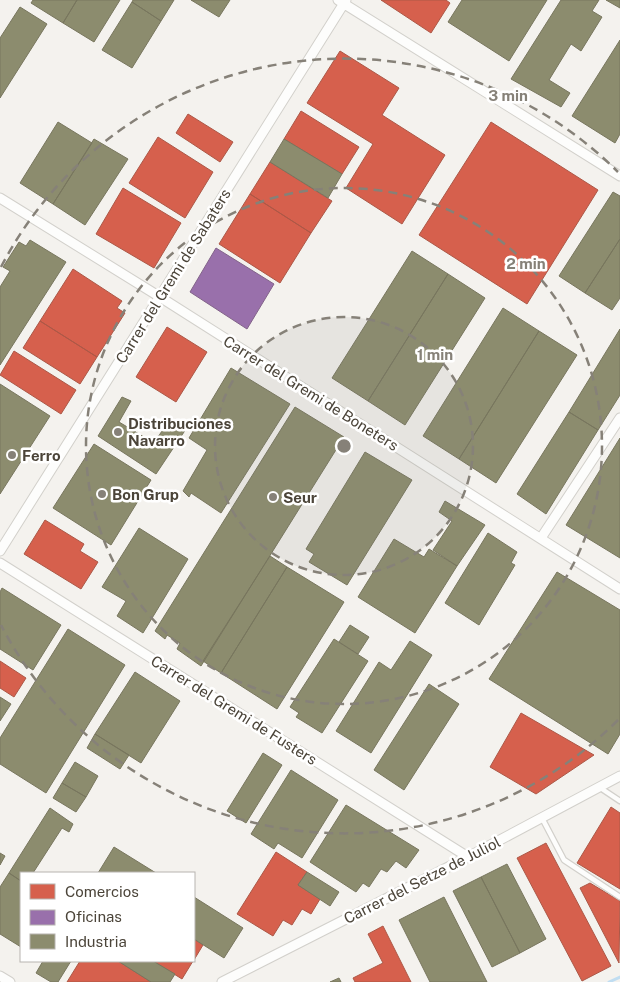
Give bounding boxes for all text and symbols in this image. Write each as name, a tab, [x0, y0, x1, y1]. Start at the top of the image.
text: 3 min	[488, 87, 528, 104]
street label: Carrer del Gremi de Sabaters	[112, 186, 234, 366]
text: 2 min	[506, 255, 546, 272]
street label: Carrer del Gremi de Boneters	[220, 332, 402, 454]
text: 1 min	[417, 346, 453, 363]
place label: Distribuciones Navarro	[128, 415, 231, 449]
marker: Distribuciones Navarro	[112, 426, 124, 438]
centre of rings	[335, 437, 353, 455]
place label: Ferro	[22, 447, 61, 464]
marker: Ferro	[6, 449, 18, 461]
place label: Bon Grup	[112, 486, 179, 503]
marker: Bon Grup	[96, 488, 108, 500]
place label: Seur	[283, 489, 317, 506]
marker: Seur	[267, 491, 279, 503]
street label: Carrer del Gremi de Fusters	[148, 652, 320, 768]
street label: Carrer del Setze de Juliol	[341, 833, 503, 927]
legend	[20, 872, 195, 962]
text: Comercios	[65, 883, 139, 900]
text: Oficinas	[65, 908, 122, 925]
text: Industria	[65, 933, 127, 950]

